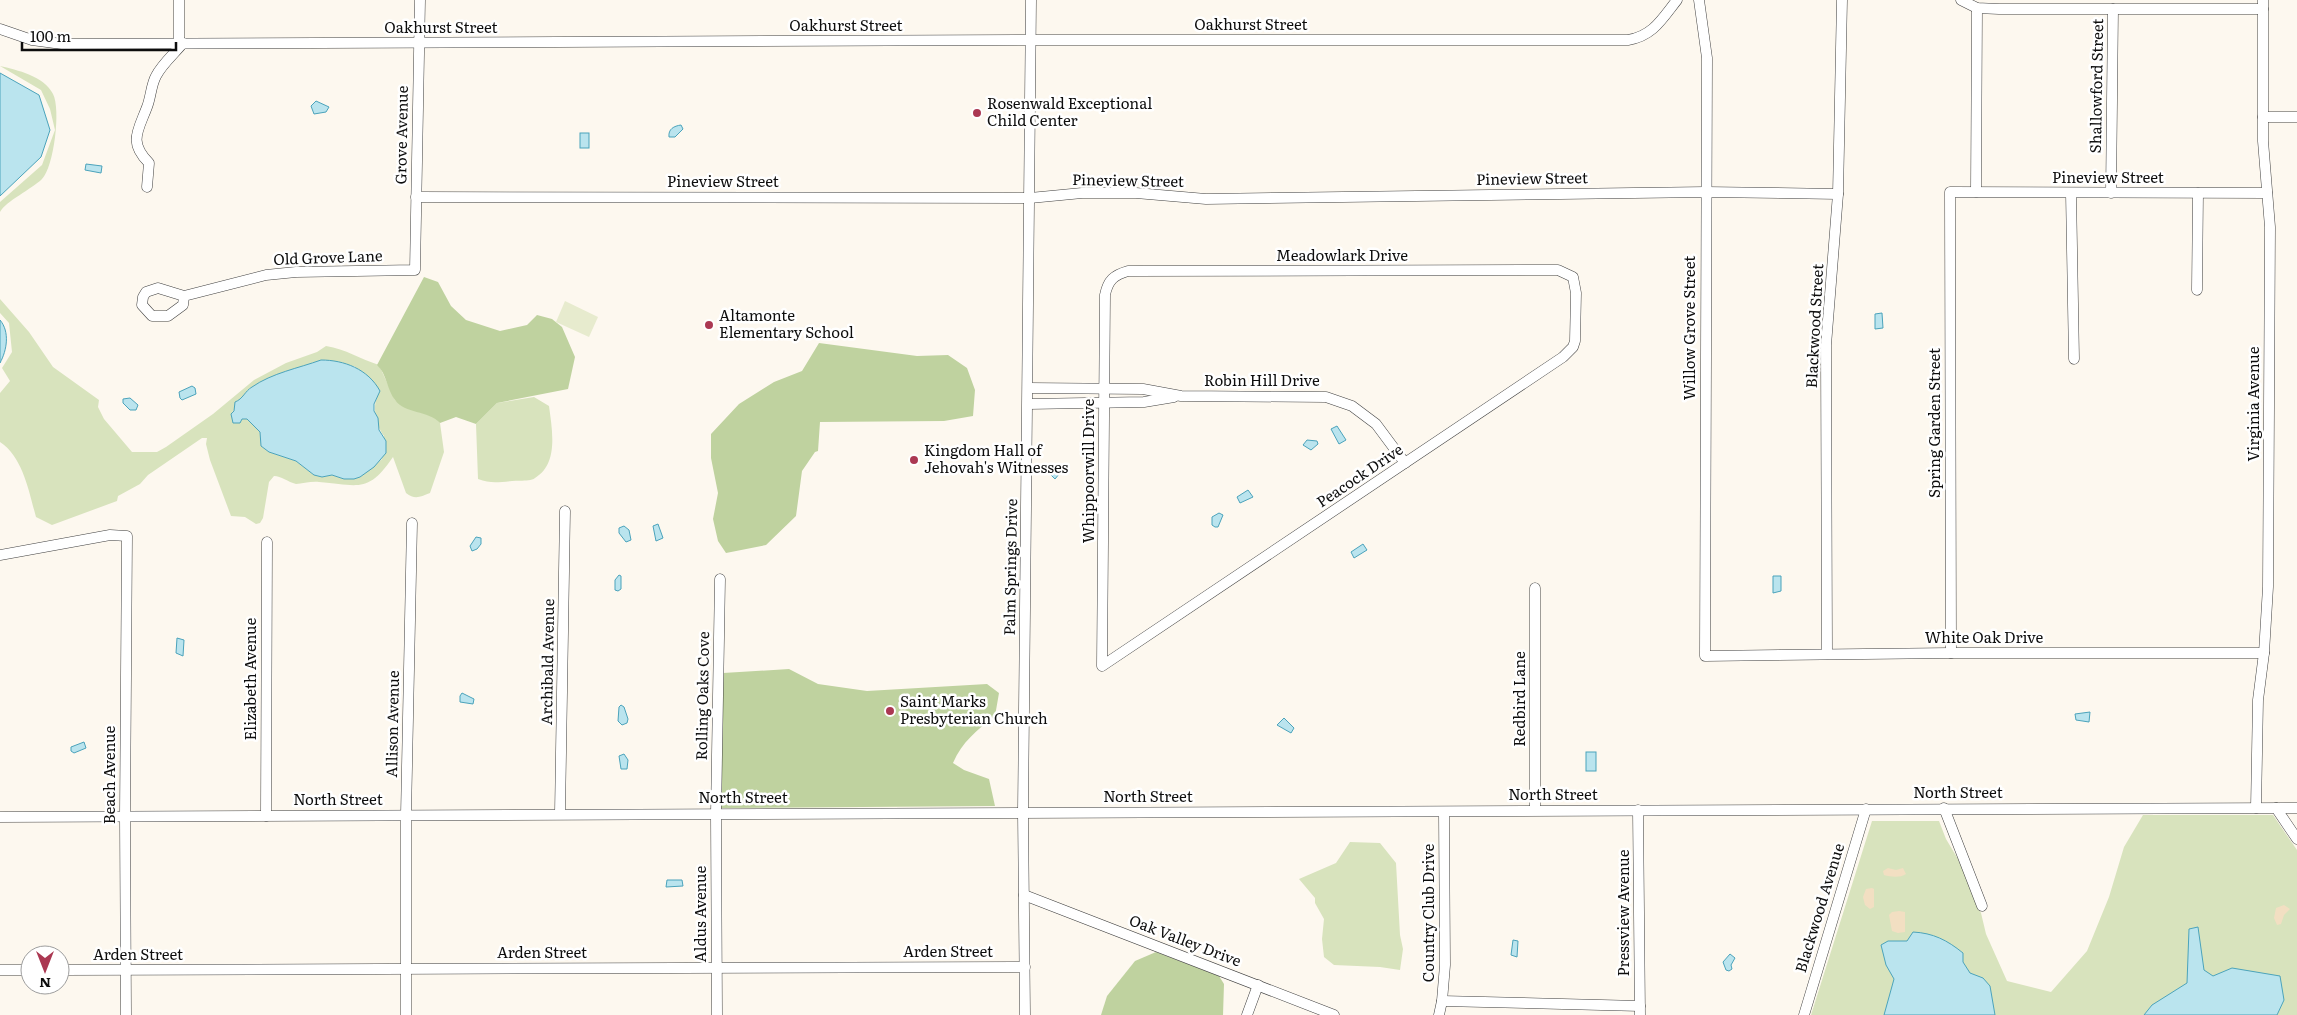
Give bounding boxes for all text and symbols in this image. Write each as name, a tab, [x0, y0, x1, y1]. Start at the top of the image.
street label: Oakhurst Street	[1194, 12, 1308, 35]
street label: Oakhurst Street	[789, 13, 903, 36]
street label: Oakhurst Street	[384, 15, 498, 38]
street label: Shallowford Street	[2083, 18, 2108, 154]
scale bar	[22, 20, 176, 52]
text: 100 m	[30, 24, 71, 47]
street label: Grove Avenue	[388, 85, 413, 185]
place label: Rosenwald Exceptional Child Center	[987, 91, 1152, 131]
marker: Rosenwald Exceptional Child Center	[971, 107, 983, 119]
street label: Pineview Street	[1476, 165, 1588, 190]
street label: Pineview Street	[2052, 165, 2164, 188]
street label: Pineview Street	[1072, 167, 1184, 192]
street label: Pineview Street	[667, 169, 779, 192]
street label: Old Grove Lane	[273, 243, 383, 270]
street label: Meadowlark Drive	[1276, 243, 1408, 266]
street label: Willow Grove Street	[1677, 256, 1700, 400]
street label: Blackwood Street	[1799, 263, 1828, 389]
place label: Altamonte Elementary School	[719, 303, 854, 343]
marker: Altamonte Elementary School	[703, 319, 715, 331]
street label: Virginia Avenue	[2241, 346, 2264, 462]
street label: Spring Garden Street	[1922, 348, 1945, 498]
street label: Robin Hill Drive	[1204, 368, 1320, 391]
street label: Whippoorwill Drive	[1076, 399, 1099, 543]
street label: Peacock Drive	[1311, 437, 1407, 512]
place label: Kingdom Hall of Jehovah's Witnesses	[924, 438, 1069, 478]
marker: Kingdom Hall of Jehovah's Witnesses	[908, 454, 920, 466]
street label: Palm Springs Drive	[997, 498, 1022, 636]
street label: Archibald Avenue	[534, 598, 559, 725]
street label: Elizabeth Avenue	[238, 617, 261, 740]
street label: White Oak Drive	[1925, 625, 2044, 648]
street label: Rolling Oaks Cove	[689, 631, 714, 761]
street label: Redbird Lane	[1507, 651, 1530, 747]
street label: Allison Avenue	[379, 670, 404, 778]
place label: Saint Marks Presbyterian Church	[900, 689, 1048, 729]
marker: Saint Marks Presbyterian Church	[884, 705, 896, 717]
street label: Beach Avenue	[97, 725, 120, 824]
street label: North Street	[1913, 780, 2003, 803]
street label: North Street	[1508, 782, 1598, 805]
street label: North Street	[1103, 784, 1193, 807]
street label: North Street	[698, 785, 788, 808]
street label: North Street	[293, 787, 383, 810]
street label: Blackwood Avenue	[1788, 840, 1849, 975]
street label: Country Club Drive	[1416, 844, 1439, 982]
street label: Pressview Avenue	[1611, 849, 1634, 977]
street label: Aldus Avenue	[688, 865, 711, 962]
street label: Oak Valley Drive	[1126, 908, 1245, 972]
street label: Arden Street	[903, 939, 993, 962]
street label: Arden Street	[497, 940, 587, 963]
street label: Arden Street	[93, 942, 183, 965]
north arrow	[20, 945, 70, 995]
text: N	[39, 974, 51, 994]

